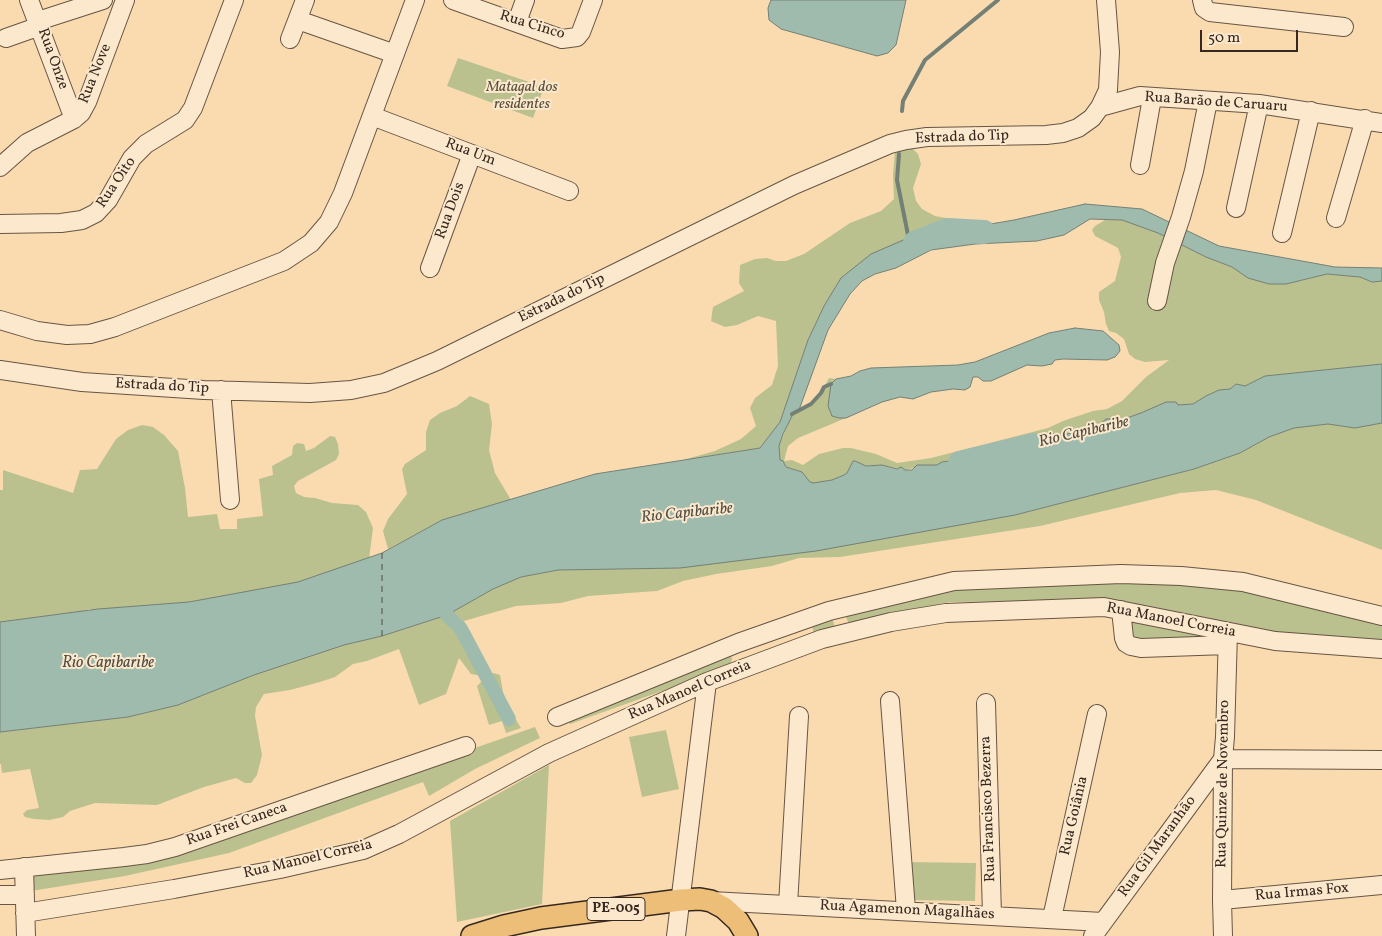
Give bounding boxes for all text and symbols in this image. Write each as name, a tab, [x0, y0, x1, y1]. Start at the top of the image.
street label: Rua Cinco	[497, 8, 567, 44]
scale bar	[1202, 20, 1300, 52]
street label: Rua Onze	[33, 26, 71, 92]
text: 50 m	[1208, 28, 1240, 49]
street label: Rua Nove	[76, 41, 116, 107]
park label: Matagal dos residentes	[486, 79, 558, 114]
street label: Rua Barão de Caruaru	[1144, 89, 1288, 117]
street label: Estrada do Tip	[915, 127, 1009, 149]
street label: Rua Um	[442, 135, 498, 171]
street label: Rua Oito	[93, 154, 141, 212]
street label: Rua Dois	[432, 180, 470, 242]
street label: Estrada do Tip	[516, 270, 608, 328]
street label: Estrada do Tip	[115, 376, 209, 398]
water label: Rio Capibaribe	[1037, 413, 1131, 453]
water label: Rio Capibaribe	[640, 500, 734, 528]
street label: Rua Manoel Correia	[1105, 600, 1237, 642]
water label: Rio Capibaribe	[62, 654, 154, 674]
street label: Rua Manoel Correia	[626, 657, 754, 725]
street label: Rua Quinze de Novembro	[1214, 700, 1234, 868]
street label: Rua Francisco Bezerra	[977, 736, 1001, 882]
street label: Rua Goiânia	[1057, 774, 1093, 858]
street label: Rua Gil Maranhão	[1115, 793, 1201, 901]
street label: Rua Frei Caneca	[184, 799, 290, 851]
street label: Rua Manoel Correia	[242, 836, 374, 884]
street label: Rua Irmas Fox	[1254, 880, 1350, 906]
street label: Rua Agamenon Magalhães	[819, 897, 995, 925]
road number: PE-005	[587, 898, 645, 921]

